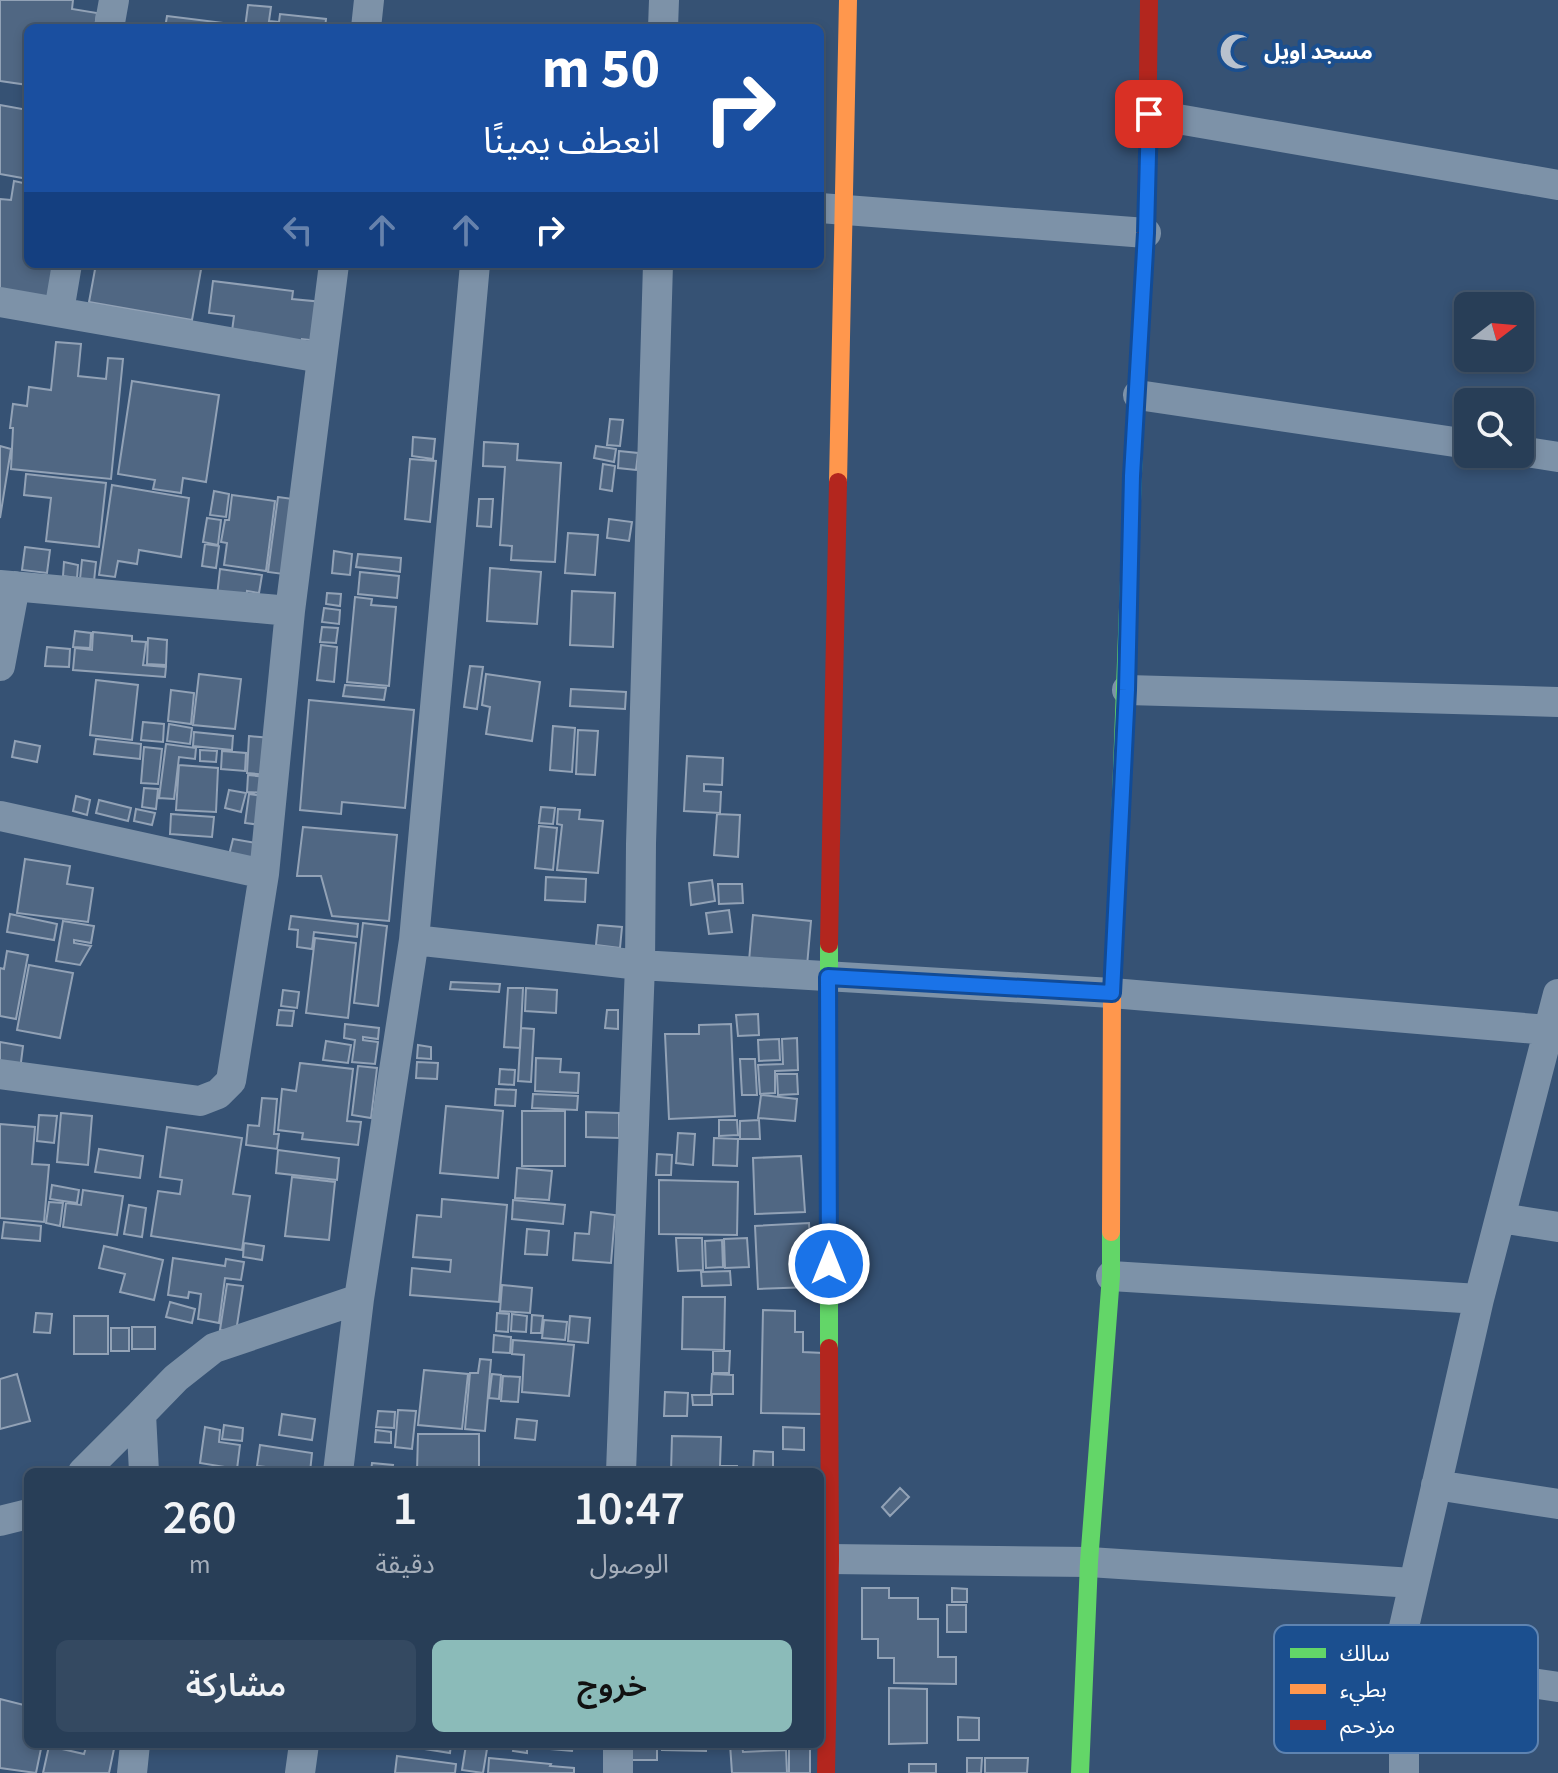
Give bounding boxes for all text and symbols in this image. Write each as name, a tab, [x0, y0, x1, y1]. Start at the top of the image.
text: 50 m	[542, 30, 660, 109]
mosque icon: مسجد اويل	[1219, 32, 1257, 70]
place label: مسجد اويل	[1264, 36, 1373, 68]
icon: right	[688, 56, 792, 160]
pin	[1115, 80, 1183, 148]
icon: arrive	[1127, 92, 1171, 136]
text: انعطف يمينًا	[483, 116, 660, 167]
icon: left	[276, 208, 320, 252]
icon: ahead	[360, 208, 404, 252]
icon: ahead	[444, 208, 488, 252]
icon: right	[528, 208, 572, 252]
north arrow	[1454, 292, 1534, 372]
map controls	[1454, 292, 1534, 468]
button: search	[1454, 388, 1534, 468]
position arrow	[787, 1222, 871, 1306]
text: 1	[393, 1475, 417, 1543]
text: 10:47	[574, 1475, 685, 1543]
text: 260	[163, 1484, 237, 1552]
text: m	[189, 1546, 211, 1583]
text: دقيقة	[375, 1546, 435, 1583]
text: الوصول	[590, 1546, 669, 1583]
legend	[1274, 1625, 1538, 1753]
text: سالك	[1340, 1638, 1390, 1670]
button: مشاركة	[56, 1640, 416, 1732]
button: خروج	[432, 1640, 792, 1732]
text: بطيء	[1340, 1674, 1387, 1706]
text: مزدحم	[1340, 1710, 1395, 1742]

